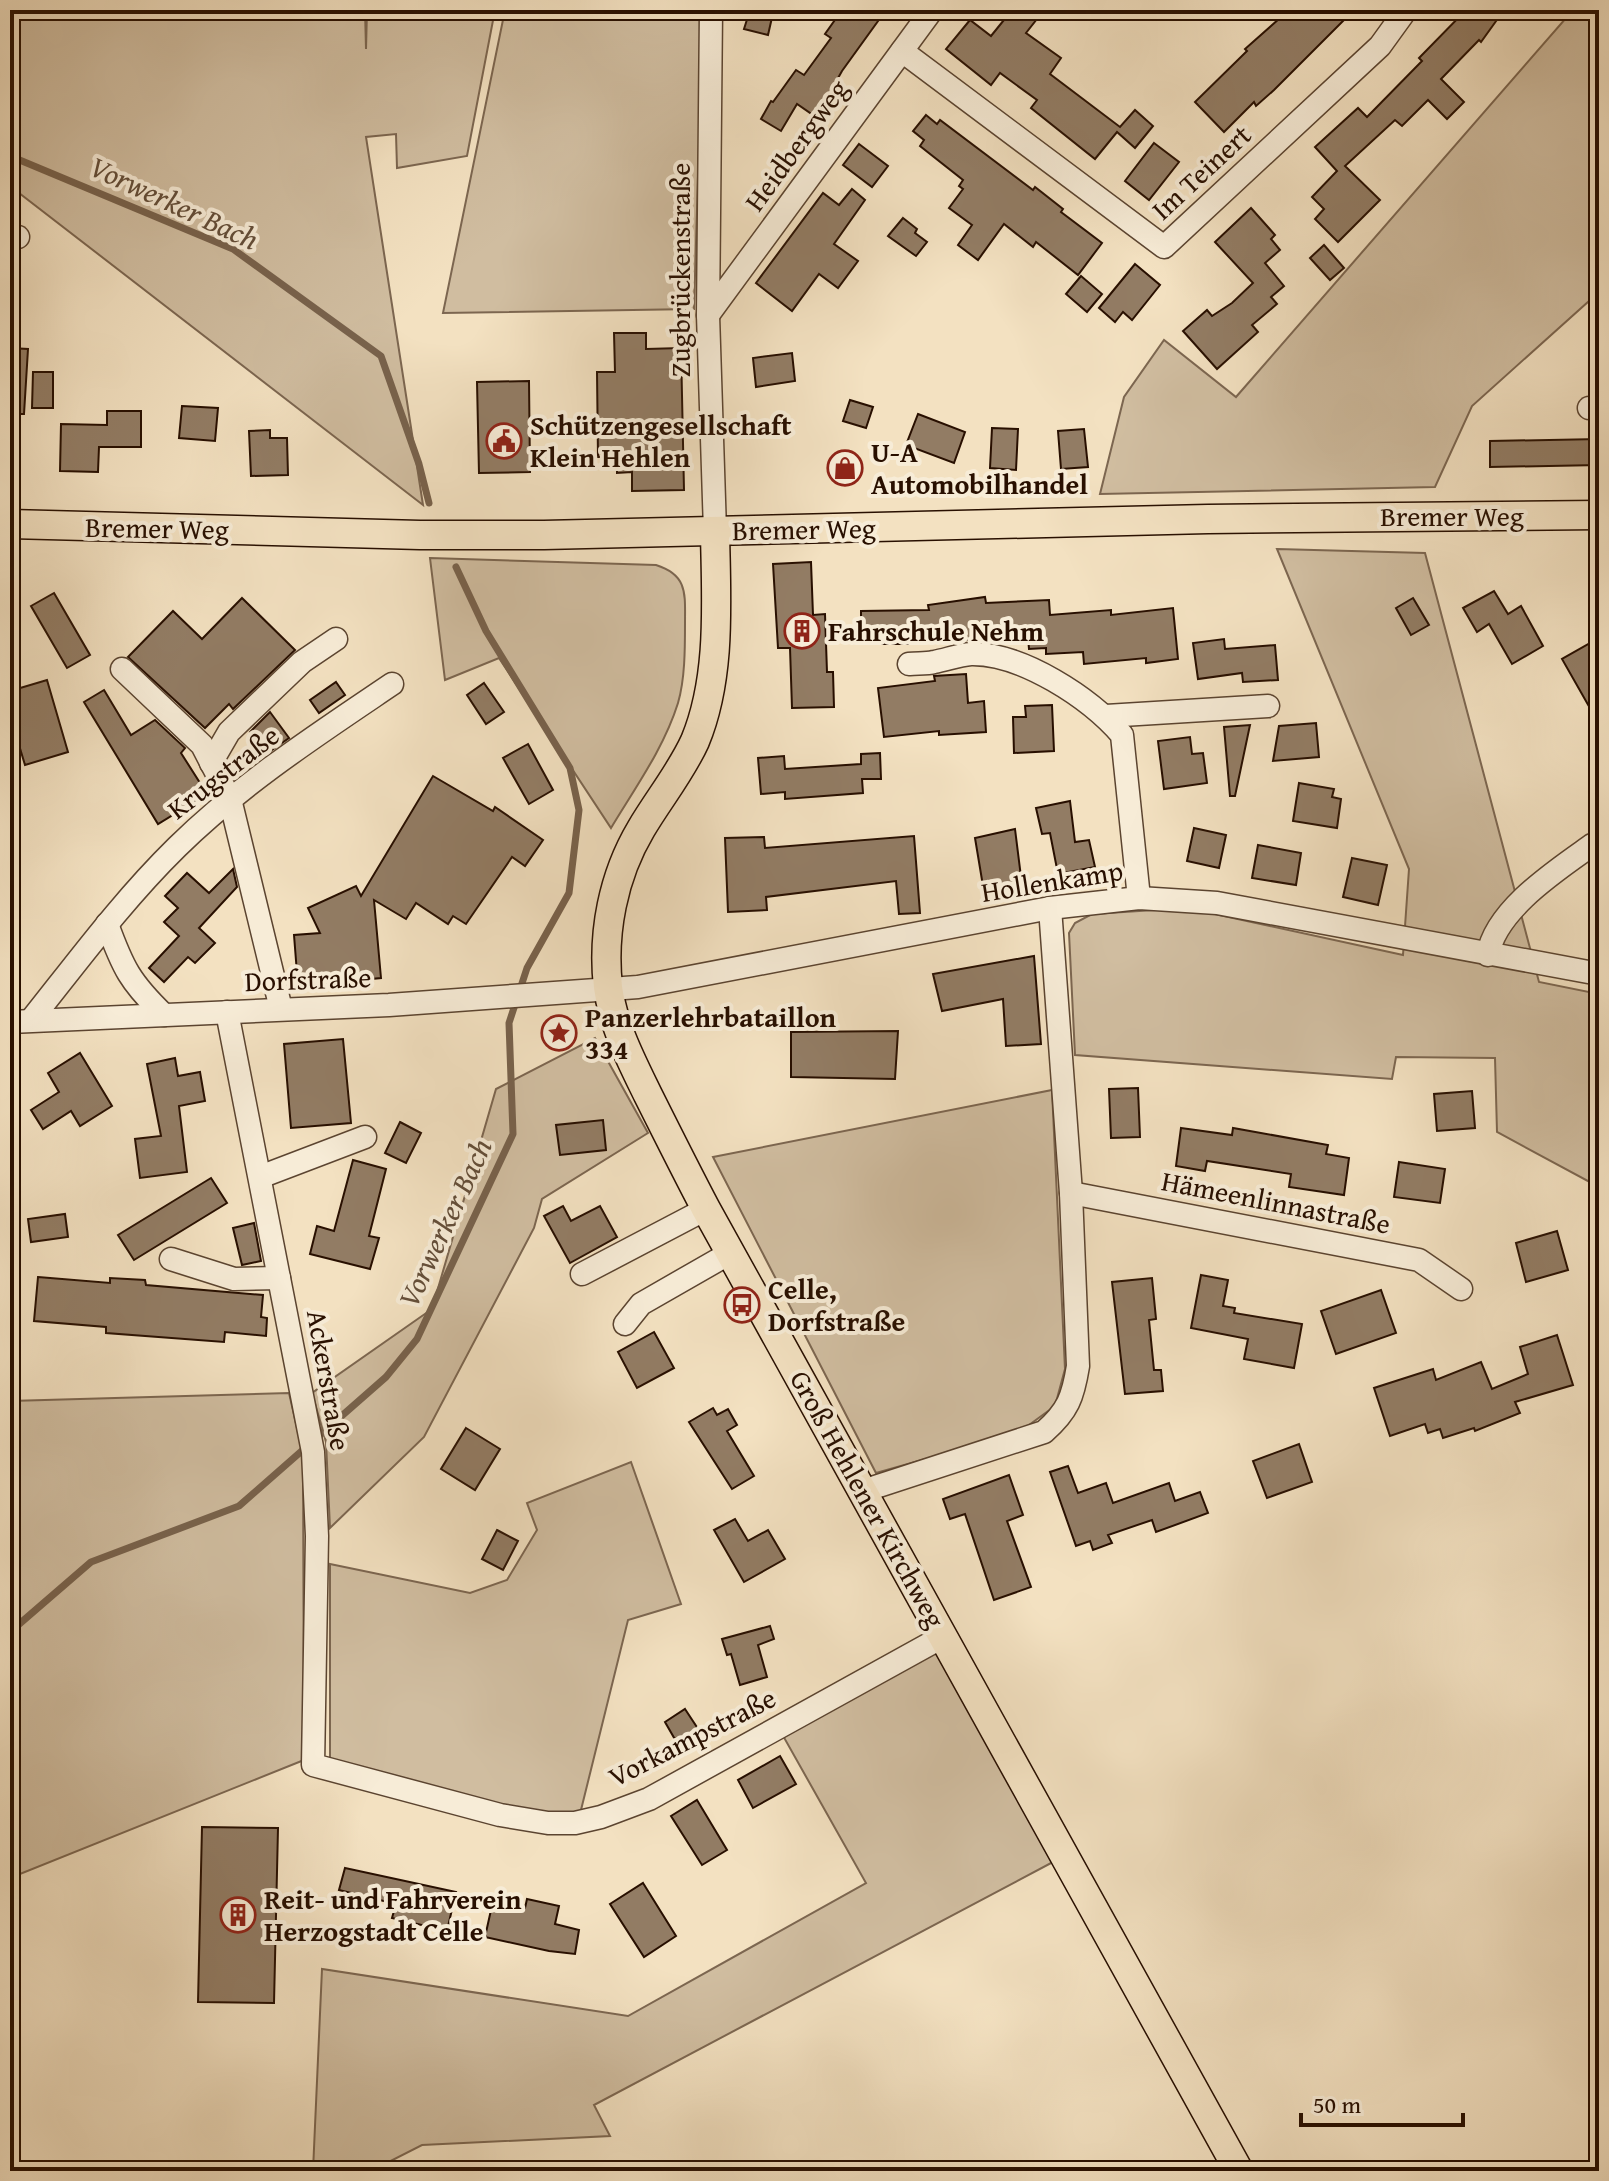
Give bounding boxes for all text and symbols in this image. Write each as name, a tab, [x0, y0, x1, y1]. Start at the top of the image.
street label: Heidbergweg	[734, 70, 857, 219]
street label: Im Teinert	[1141, 114, 1260, 229]
water label: Vorwerker Bach	[83, 144, 266, 260]
street label: Zugbrückenstraße	[659, 163, 700, 377]
place label: Schützengesellschaft Klein Hehlen	[530, 404, 792, 477]
public building icon: Schützengesellschaft Klein Hehlen	[485, 422, 523, 460]
place label: U-A Automobilhandel	[871, 431, 1088, 504]
shop icon: U-A Automobilhandel	[826, 449, 864, 487]
street label: Bremer Weg	[1380, 495, 1524, 536]
street label: Bremer Weg	[85, 506, 229, 549]
street label: Bremer Weg	[732, 507, 876, 550]
place label: Fahrschule Nehm	[828, 610, 1044, 651]
building icon: Fahrschule Nehm	[783, 612, 821, 650]
street label: Krugstraße	[158, 715, 287, 828]
street label: Hollenkamp	[978, 849, 1126, 912]
street label: Dorfstraße	[244, 956, 372, 1001]
place label: Panzerlehrbataillon 334	[585, 996, 837, 1069]
place icon: Panzerlehrbataillon 334	[540, 1014, 578, 1052]
water label: Vorwerker Bach	[386, 1131, 502, 1314]
street label: Hämeenlinnastraße	[1158, 1159, 1394, 1244]
place label: Celle, Dorfstraße	[768, 1268, 905, 1341]
bus stop icon: Celle, Dorfstraße	[723, 1286, 761, 1324]
street label: Ackerstraße	[297, 1306, 362, 1454]
street label: Groß Hehlener Kirchweg	[780, 1362, 956, 1635]
street label: Vorkampstraße	[601, 1677, 783, 1796]
place label: Reit- und Fahrverein Herzogstadt Celle	[264, 1878, 522, 1951]
building icon: Reit- und Fahrverein Herzogstadt Celle	[219, 1896, 257, 1934]
scale bar	[1301, 2077, 1463, 2127]
text: 50 m	[1313, 2087, 1361, 2122]

